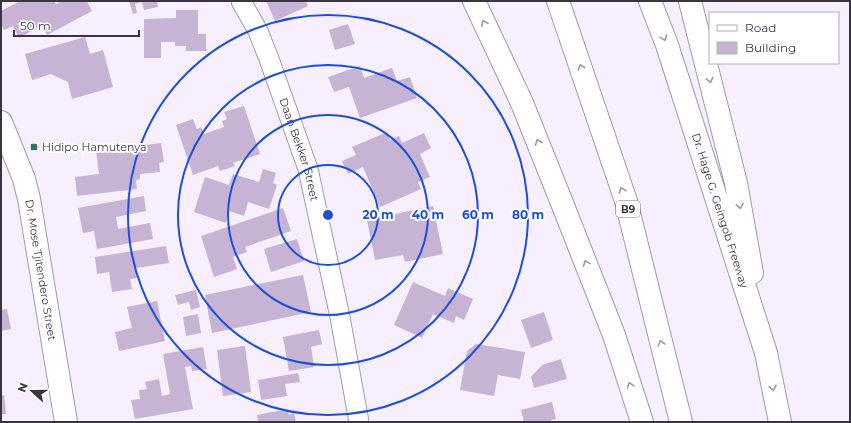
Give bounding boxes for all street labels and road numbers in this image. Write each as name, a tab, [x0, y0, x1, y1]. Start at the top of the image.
street label: Daan Bekker Street	[276, 96, 322, 203]
street label: Dr. Hage G. Geingob Freeway	[689, 131, 752, 290]
street label: Dr. Mose Tjitendero Street	[22, 198, 59, 342]
road number: B9	[616, 201, 640, 217]

